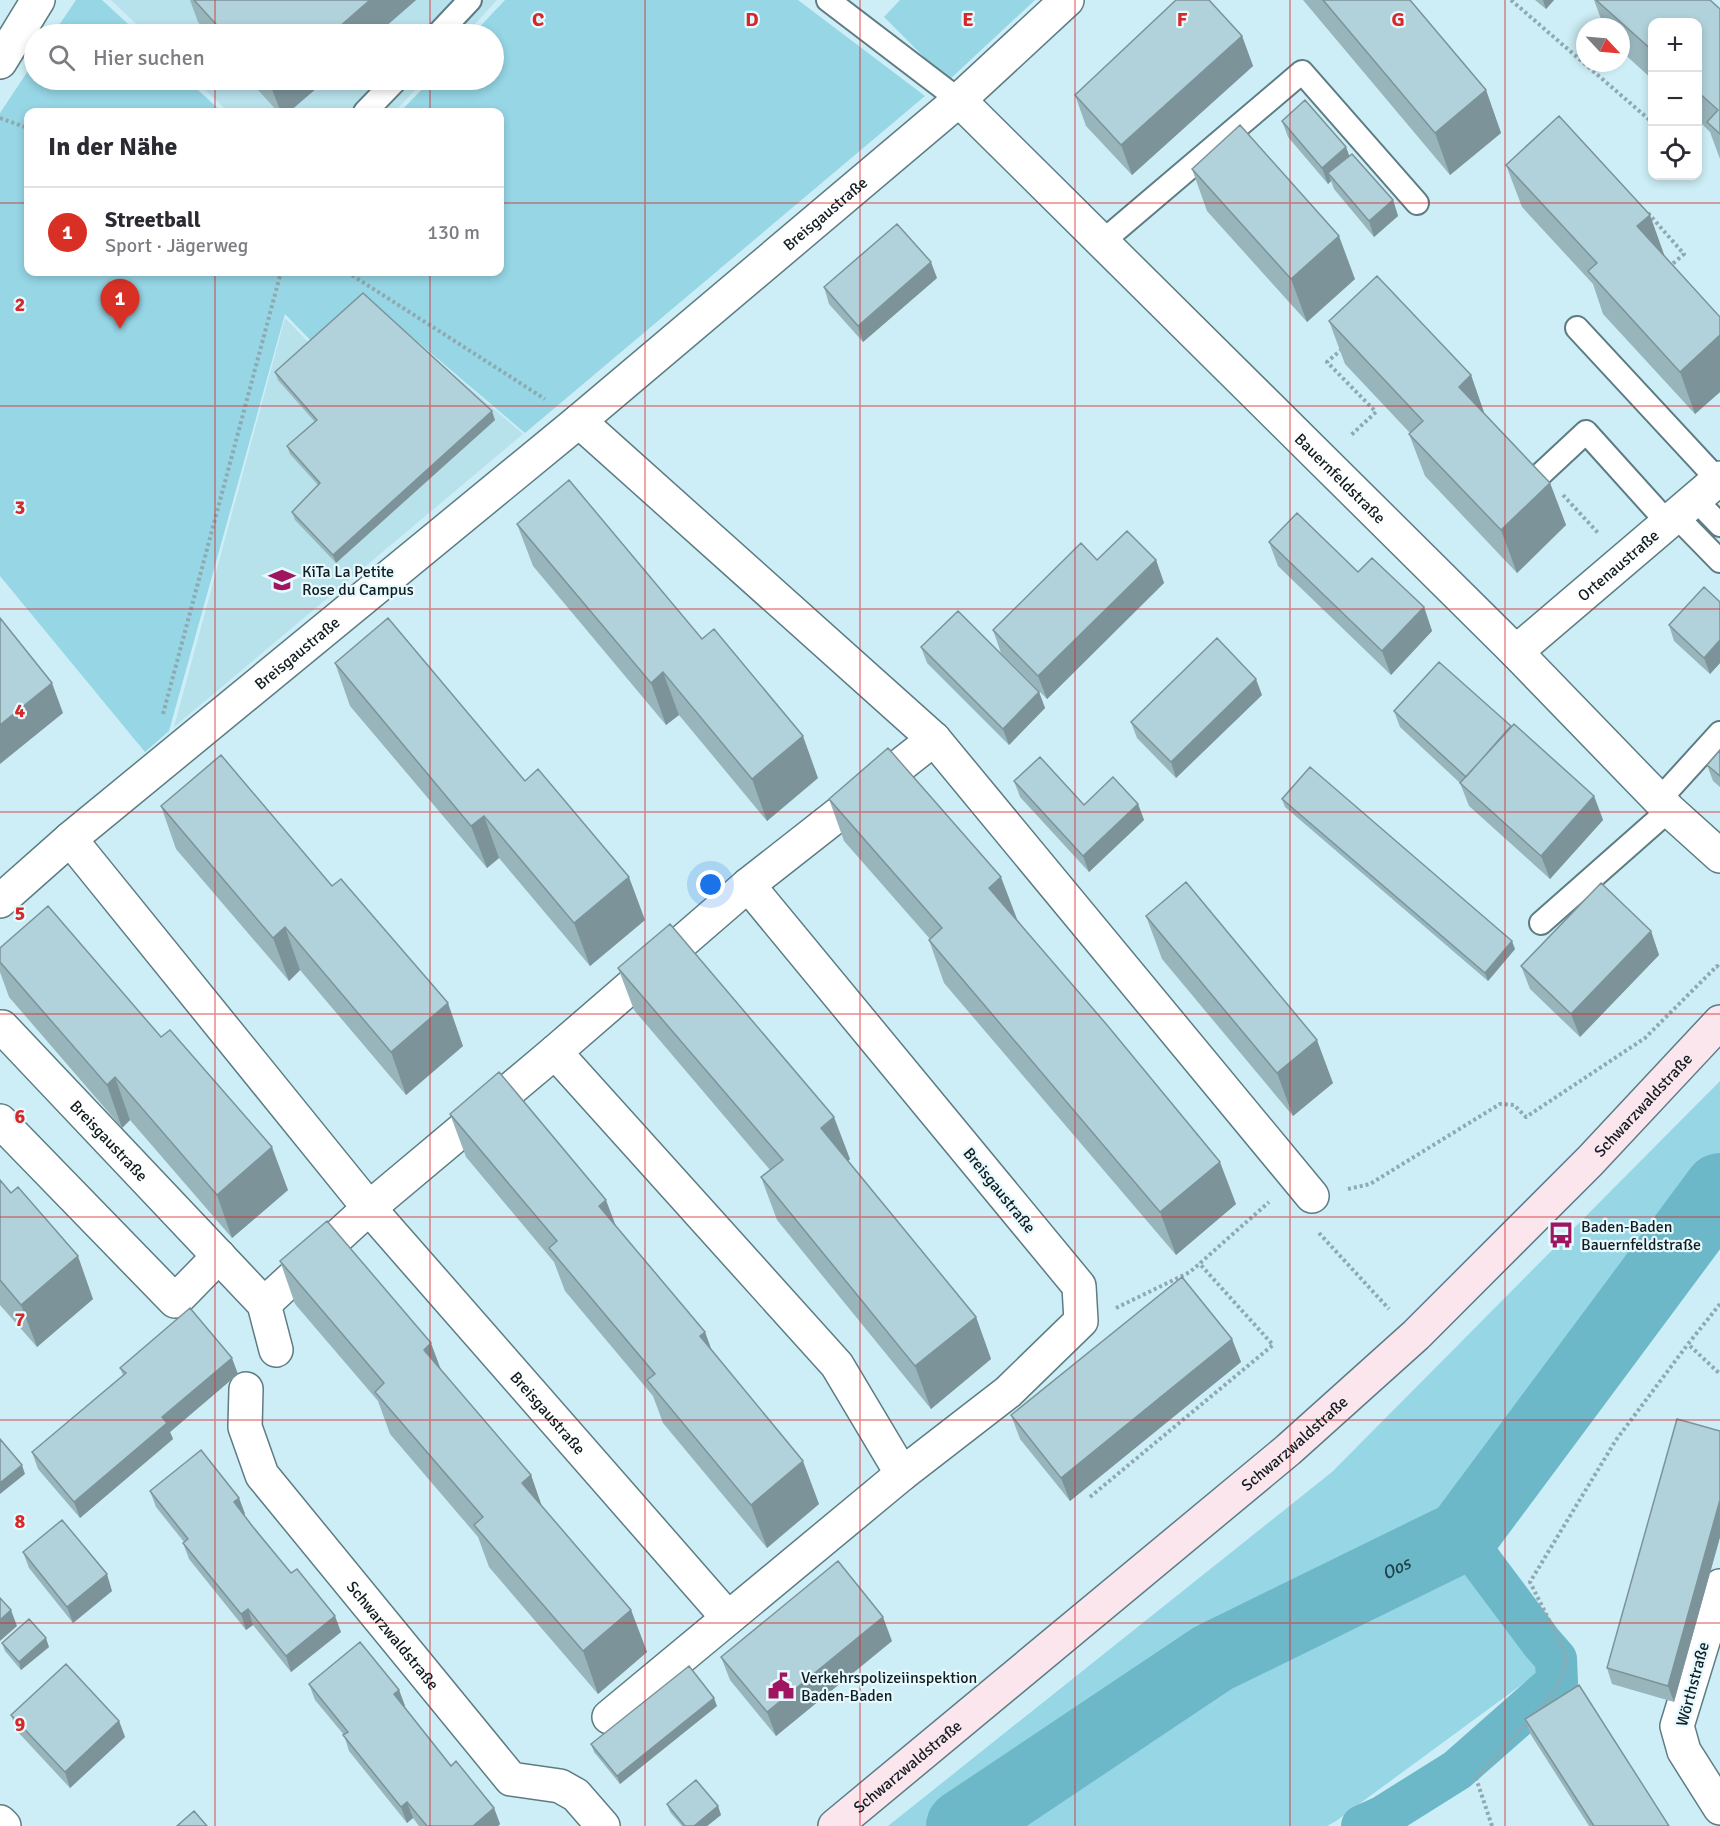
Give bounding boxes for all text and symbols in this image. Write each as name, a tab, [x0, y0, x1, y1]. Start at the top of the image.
text: C	[532, 7, 544, 32]
text: D	[745, 7, 759, 32]
text: E	[962, 7, 974, 32]
text: F	[1177, 7, 1188, 32]
text: G	[1391, 7, 1405, 32]
north arrow	[1576, 18, 1630, 72]
map controls	[1648, 18, 1702, 180]
button: +	[1648, 18, 1702, 72]
search box	[24, 24, 504, 90]
icon: search	[45, 41, 78, 74]
text: Hier suchen	[93, 44, 205, 71]
button: −	[1648, 72, 1702, 126]
button: locate	[1648, 126, 1702, 180]
text: In der Nähe	[48, 131, 178, 163]
street label: Breisgaustraße	[779, 173, 872, 255]
text: Streetball	[105, 206, 201, 233]
text: 1	[62, 220, 73, 245]
text: 130 m	[427, 220, 480, 245]
text: Sport · Jägerweg	[105, 233, 248, 258]
pin: 1	[100, 280, 140, 329]
text: 2	[15, 292, 25, 317]
street label: Bauernfeldstraße	[1290, 429, 1389, 528]
text: 3	[15, 495, 25, 520]
street label: Ortenaustraße	[1574, 526, 1663, 606]
place label: KiTa La Petite Rose du Campus	[302, 562, 414, 600]
school or university icon: KiTa La Petite Rose du Campus	[267, 565, 297, 595]
street label: Breisgaustraße	[251, 613, 344, 694]
text: 4	[15, 698, 26, 723]
your location	[696, 870, 725, 899]
text: 5	[15, 901, 25, 926]
street label: Schwarzwaldstraße	[1590, 1049, 1697, 1161]
street label: Breisgaustraße	[65, 1096, 152, 1186]
text: 6	[15, 1104, 26, 1129]
street label: Breisgaustraße	[959, 1144, 1040, 1237]
place label: Baden-Baden Bauernfeldstraße	[1581, 1217, 1701, 1255]
bus stop icon: Baden-Baden Bauernfeldstraße	[1546, 1220, 1576, 1250]
text: 7	[15, 1307, 26, 1332]
street label: Breisgaustraße	[506, 1368, 589, 1459]
street label: Schwarzwaldstraße	[1238, 1392, 1352, 1496]
text: 8	[15, 1509, 26, 1534]
water label: Oos	[1378, 1551, 1416, 1585]
street label: Schwarzwaldstraße	[342, 1577, 443, 1694]
street label: Wörthstraße	[1672, 1640, 1714, 1729]
place label: Verkehrspolizeiinspektion Baden-Baden	[801, 1668, 977, 1706]
public building icon: Verkehrspolizeiinspektion Baden-Baden	[766, 1671, 796, 1701]
text: 9	[15, 1712, 26, 1737]
street label: Schwarzwaldstraße	[850, 1716, 966, 1817]

